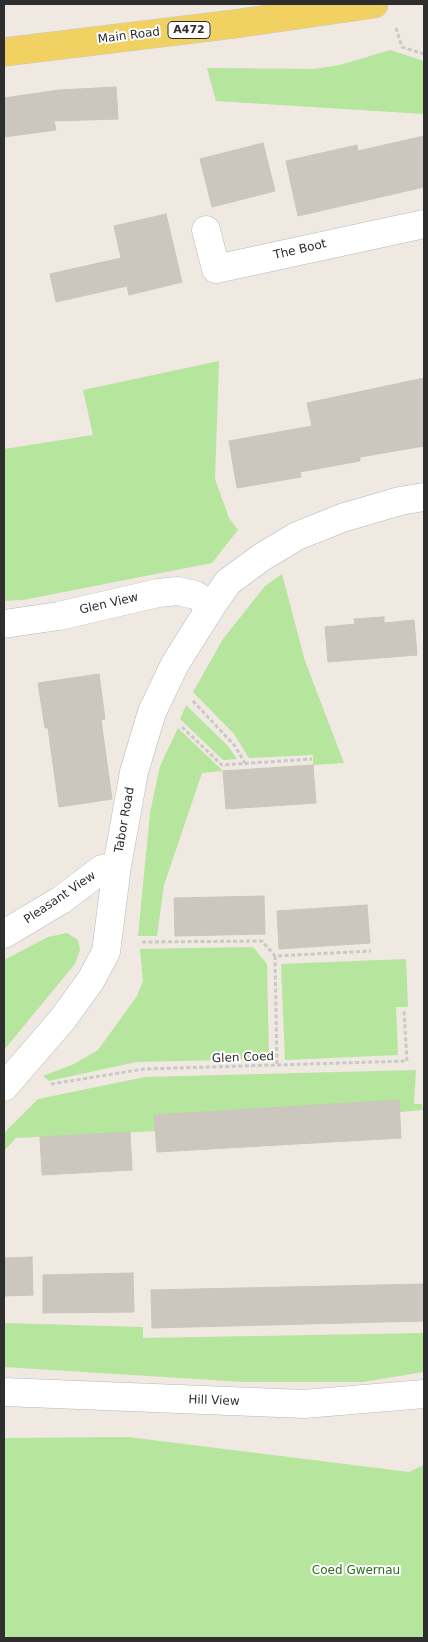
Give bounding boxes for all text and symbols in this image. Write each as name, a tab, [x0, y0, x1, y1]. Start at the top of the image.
road number: A472	[168, 22, 210, 38]
street label: Main Road	[97, 25, 161, 47]
street label: The Boot	[272, 237, 328, 263]
street label: Glen View	[78, 590, 140, 618]
street label: Tabor Road	[112, 786, 138, 854]
street label: Pleasant View	[21, 869, 99, 927]
street label: Glen Coed	[212, 1050, 274, 1066]
street label: Hill View	[188, 1393, 240, 1409]
park label: Coed Gwernau	[312, 1564, 400, 1578]

